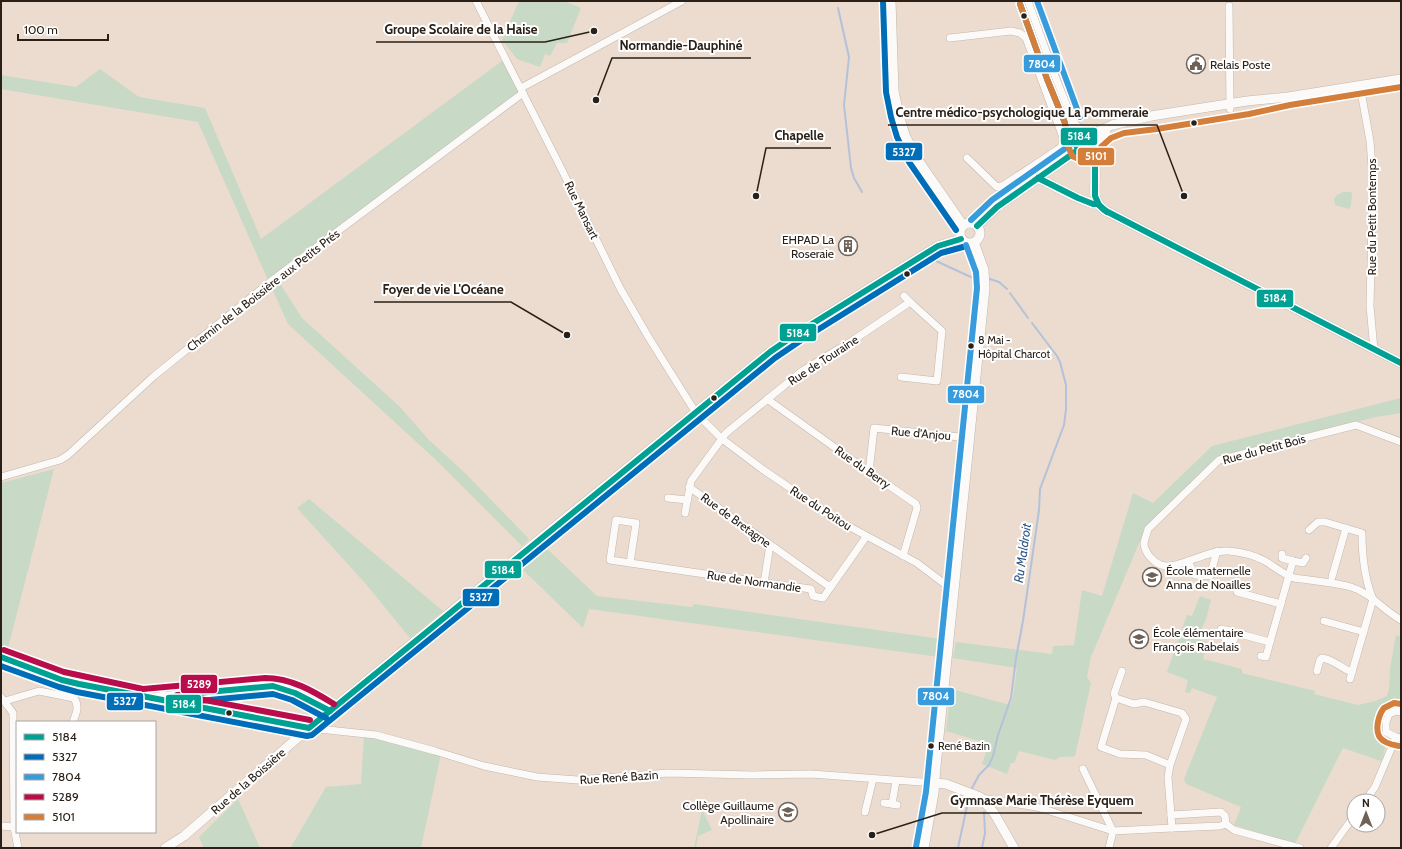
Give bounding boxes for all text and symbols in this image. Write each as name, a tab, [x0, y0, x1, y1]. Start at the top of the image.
unlabelled marker	[1019, 11, 1029, 21]
scale bar	[18, 16, 108, 42]
callout: Groupe Scolaire de la Haise	[376, 17, 545, 42]
text: Groupe Scolaire de la Haise	[385, 21, 538, 37]
text: 100 m	[24, 22, 58, 37]
callout: Normandie-Dauphiné	[612, 33, 751, 58]
text: Normandie-Dauphiné	[620, 37, 743, 53]
public building icon: Relais Poste	[1185, 53, 1207, 75]
line badge: 7804	[1023, 54, 1061, 73]
text: 7804	[1029, 57, 1056, 71]
place label: Relais Poste	[1210, 57, 1270, 72]
callout: Centre médico-psychologique La Pommeraie	[888, 100, 1157, 125]
text: Centre médico-psychologique La Pommeraie	[896, 104, 1149, 120]
unlabelled marker	[1189, 118, 1199, 128]
callout: Chapelle	[766, 123, 831, 148]
text: Chapelle	[774, 127, 824, 143]
line badge: 5184	[1060, 127, 1098, 146]
text: 5184	[1067, 129, 1091, 143]
line badge: 5327	[885, 142, 923, 161]
text: 5327	[892, 145, 916, 159]
line badge: 5101	[1077, 147, 1115, 166]
text: 5101	[1085, 149, 1107, 163]
street label: Rue du Petit Bontemps	[1364, 159, 1379, 275]
street label: Rue Mansart	[561, 178, 603, 242]
street label: Chemin de la Boissière aux Petits Prés	[184, 226, 342, 354]
place label: EHPAD La Roseraie	[782, 232, 834, 261]
building icon: EHPAD La Roseraie	[837, 235, 859, 257]
unlabelled marker	[902, 269, 912, 279]
callout: Foyer de vie L'Océane	[374, 277, 511, 302]
text: Foyer de vie L'Océane	[382, 281, 504, 297]
line badge: 5184	[1256, 289, 1294, 308]
text: 5184	[1263, 291, 1287, 305]
line badge: 5184	[779, 323, 817, 342]
text: 5184	[786, 326, 810, 340]
street label: Rue de Touraine	[785, 332, 861, 388]
place label: 8 Mai - Hôpital Charcot	[978, 333, 1050, 361]
marker: 8 Mai - Hôpital Charcot	[966, 341, 976, 351]
line badge: 7804	[947, 385, 985, 404]
text: 7804	[953, 387, 980, 401]
unlabelled marker	[709, 393, 719, 403]
street label: Rue d'Anjou	[890, 423, 952, 443]
street label: Rue du Petit Bois	[1221, 431, 1307, 467]
street label: Rue du Berry	[832, 442, 894, 492]
street label: Rue du Poitou	[787, 482, 855, 534]
street label: Rue de Bretagne	[698, 489, 774, 551]
water label: Ru Maldroit	[1010, 521, 1034, 584]
line badge: 5184	[484, 560, 522, 579]
text: 5184	[491, 563, 515, 577]
place label: École maternelle Anna de Noailles	[1166, 563, 1251, 592]
school or university icon: École maternelle Anna de Noailles	[1141, 566, 1163, 588]
street label: Rue de Normandie	[706, 567, 802, 595]
line badge: 5327	[462, 588, 500, 607]
text: 5327	[469, 590, 493, 604]
place label: École élémentaire François Rabelais	[1153, 625, 1244, 654]
school or university icon: École élémentaire François Rabelais	[1128, 628, 1150, 650]
line badge: 5289	[180, 674, 218, 694]
text: 5289	[187, 677, 211, 691]
line badge: 7804	[917, 687, 955, 706]
text: 7804	[923, 689, 950, 703]
line badge: 5327	[106, 692, 144, 711]
text: 5327	[113, 694, 137, 708]
line badge: 5184	[165, 694, 202, 714]
text: 5184	[172, 697, 196, 711]
unlabelled marker	[224, 708, 234, 718]
legend	[16, 721, 156, 833]
text: 5184	[52, 729, 77, 744]
place label: René Bazin	[938, 739, 990, 753]
marker: René Bazin	[926, 741, 936, 751]
street label: Rue de la Boissière	[208, 745, 288, 817]
text: 5327	[52, 749, 77, 764]
street label: Rue René Bazin	[579, 767, 659, 787]
text: 7804	[52, 769, 81, 784]
callout: Gymnase Marie Thérèse Eyquem	[942, 788, 1142, 813]
text: 5289	[52, 789, 79, 804]
text: Gymnase Marie Thérèse Eyquem	[950, 792, 1134, 808]
north arrow	[1346, 793, 1386, 833]
text: N	[1362, 796, 1370, 810]
place label: Collège Guillaume Apollinaire	[682, 798, 774, 827]
school or university icon: Collège Guillaume Apollinaire	[777, 801, 799, 823]
text: 5101	[52, 809, 75, 824]

